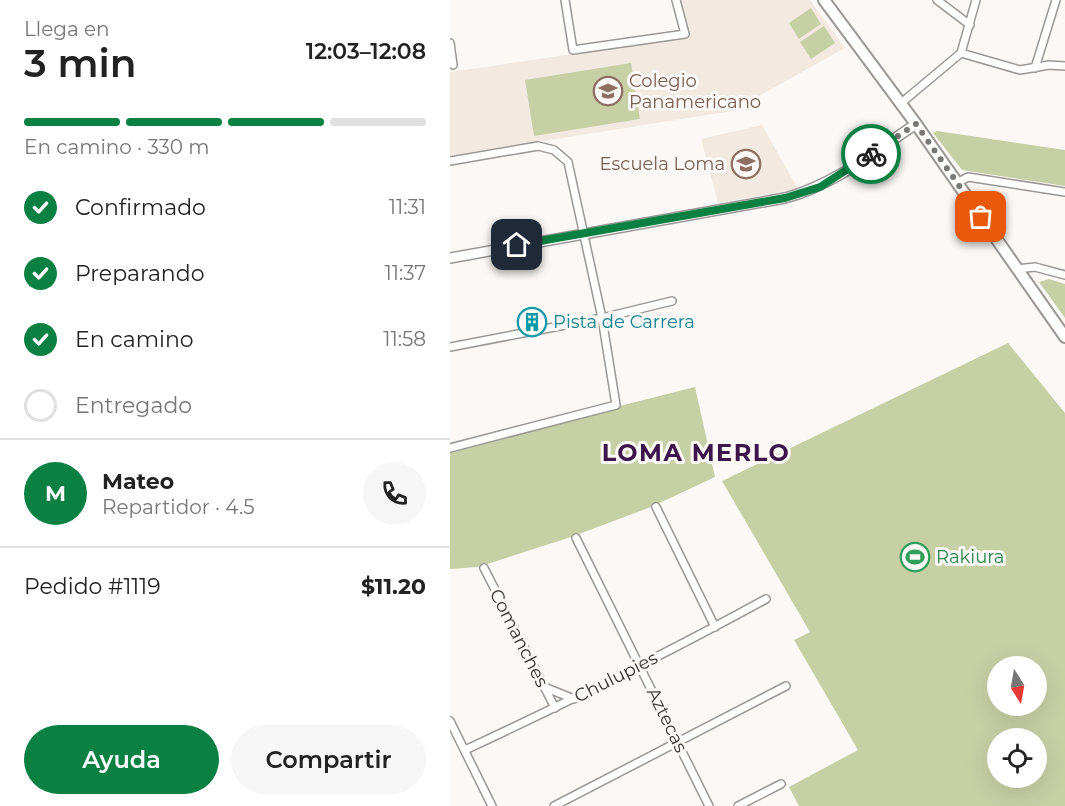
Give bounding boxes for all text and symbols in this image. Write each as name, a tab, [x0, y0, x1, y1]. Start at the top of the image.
text: Llega en	[24, 17, 110, 41]
text: 12:03–12:08	[306, 38, 426, 65]
text: 3 min	[24, 39, 137, 87]
place label: Colegio Panamericano	[629, 70, 761, 113]
school or university icon: Colegio Panamericano	[592, 75, 624, 107]
courier	[841, 124, 901, 184]
text: En camino · 330 m	[24, 135, 210, 159]
icon: bike	[855, 138, 888, 171]
school or university icon: Escuela Loma	[730, 148, 762, 180]
place label: Escuela Loma	[600, 153, 725, 175]
icon: check	[24, 191, 57, 224]
pin	[955, 191, 1006, 242]
text: Confirmado	[75, 194, 206, 221]
text: 11:31	[389, 195, 426, 219]
icon: bag	[964, 200, 997, 233]
pin	[491, 219, 542, 270]
icon: home	[500, 228, 533, 261]
icon: check	[24, 257, 57, 290]
text: Preparando	[75, 260, 204, 287]
text: 11:37	[385, 261, 426, 285]
building icon: Pista de Carrera	[516, 306, 548, 338]
place label: Pista de Carrera	[553, 311, 695, 333]
icon: check	[24, 323, 57, 356]
text: En camino	[75, 326, 194, 353]
text: 11:58	[383, 327, 426, 351]
text: Entregado	[75, 392, 192, 419]
district label: LOMA MERLO	[602, 438, 790, 467]
button: phone	[363, 462, 426, 525]
text: Mateo	[102, 468, 174, 495]
text: M	[45, 480, 66, 507]
text: Repartidor · 4.5	[102, 495, 254, 519]
sports icon: Rakiura	[899, 541, 931, 573]
place label: Rakiura	[936, 546, 1004, 568]
text: Pedido #1119	[24, 573, 161, 600]
text: $11.20	[361, 573, 426, 600]
street label: Comanches	[485, 585, 553, 691]
street label: Chulupies	[571, 647, 662, 707]
north arrow	[987, 656, 1047, 716]
map controls	[987, 656, 1047, 788]
street label: Aztecas	[642, 684, 692, 756]
button: Ayuda	[24, 725, 219, 794]
button: Compartir	[231, 725, 426, 794]
button: locate	[987, 728, 1047, 788]

